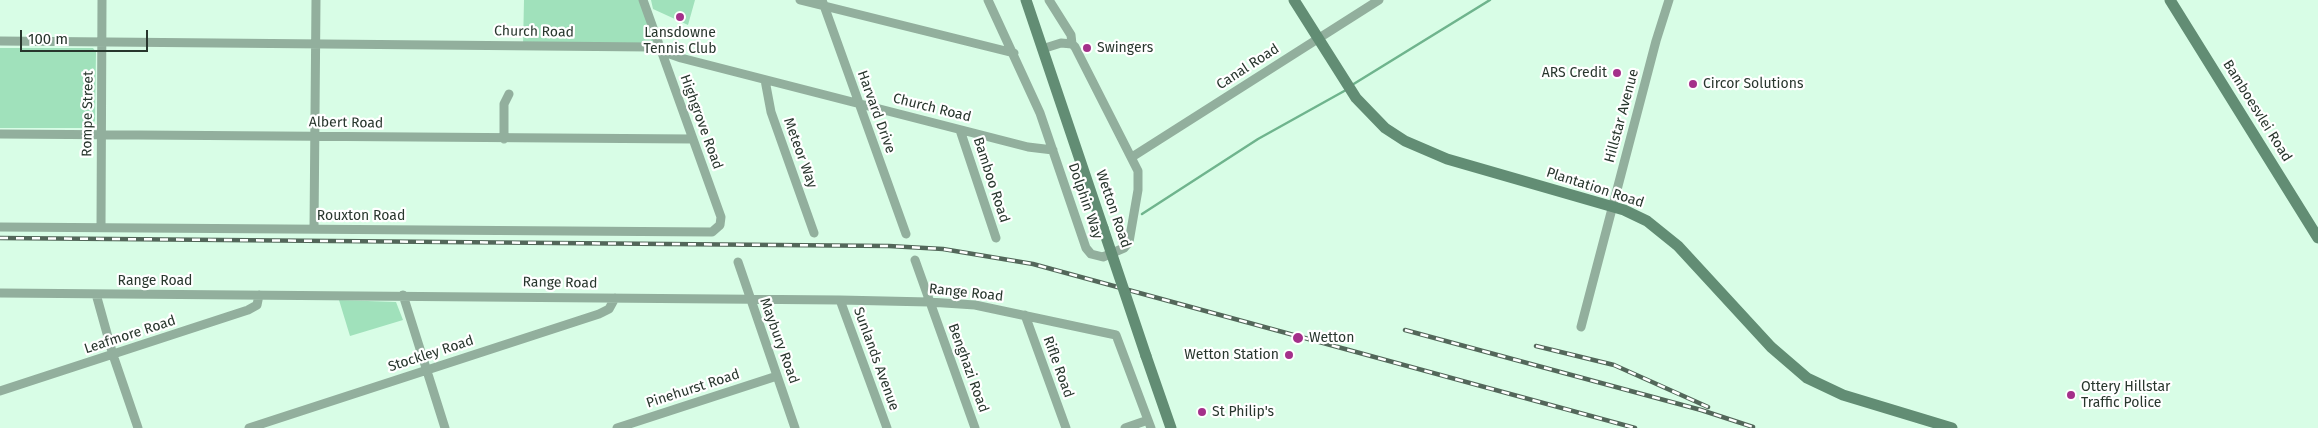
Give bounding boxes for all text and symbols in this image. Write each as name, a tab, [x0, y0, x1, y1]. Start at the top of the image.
marker: Lansdowne Tennis Club	[674, 11, 686, 23]
scale bar	[22, 20, 150, 52]
street label: Church Road	[494, 23, 574, 41]
place label: Lansdowne Tennis Club	[644, 25, 716, 58]
text: 100 m	[28, 30, 68, 48]
place label: Swingers	[1097, 40, 1153, 56]
street label: Canal Road	[1214, 41, 1282, 93]
marker: Swingers	[1081, 42, 1093, 54]
street label: Bamboesvlei Road	[2219, 57, 2295, 165]
place label: ARS Credit	[1542, 65, 1607, 81]
street label: Hillstar Avenue	[1601, 67, 1643, 165]
marker: ARS Credit	[1611, 67, 1623, 79]
street label: Harvard Drive	[853, 68, 899, 156]
street label: Rompe Street	[79, 71, 97, 157]
street label: Highgrove Road	[676, 72, 726, 172]
place label: Circor Solutions	[1703, 76, 1803, 92]
marker: Circor Solutions	[1687, 78, 1699, 90]
street label: Church Road	[891, 90, 973, 126]
street label: Albert Road	[309, 114, 383, 132]
street label: Meteor Way	[779, 115, 821, 191]
street label: Bamboo Road	[969, 135, 1013, 225]
street label: Dolphin Way	[1064, 161, 1106, 241]
street label: Plantation Road	[1544, 164, 1646, 212]
street label: Wetton Road	[1092, 168, 1134, 250]
street label: Rouxton Road	[317, 208, 405, 224]
street label: Range Road	[118, 273, 192, 289]
street label: Range Road	[522, 274, 598, 292]
street label: Range Road	[928, 281, 1004, 305]
street label: Maybury Road	[756, 296, 802, 386]
street label: Sunlands Avenue	[849, 305, 903, 413]
street label: Leafmore Road	[82, 312, 178, 358]
street label: Benghazi Road	[944, 321, 992, 415]
place label: Wetton	[1309, 330, 1354, 346]
marker: Wetton	[1291, 331, 1305, 345]
street label: Stockley Road	[386, 332, 476, 376]
street label: Rifle Road	[1039, 334, 1077, 400]
place label: Wetton Station	[1184, 347, 1279, 363]
marker: Wetton Station	[1283, 349, 1295, 361]
street label: Pinehurst Road	[644, 366, 742, 412]
place label: Ottery Hillstar Traffic Police	[2081, 379, 2170, 412]
marker: Ottery Hillstar Traffic Police	[2065, 389, 2077, 401]
place label: St Philip's	[1212, 404, 1274, 420]
marker: St Philip's	[1196, 406, 1208, 418]

